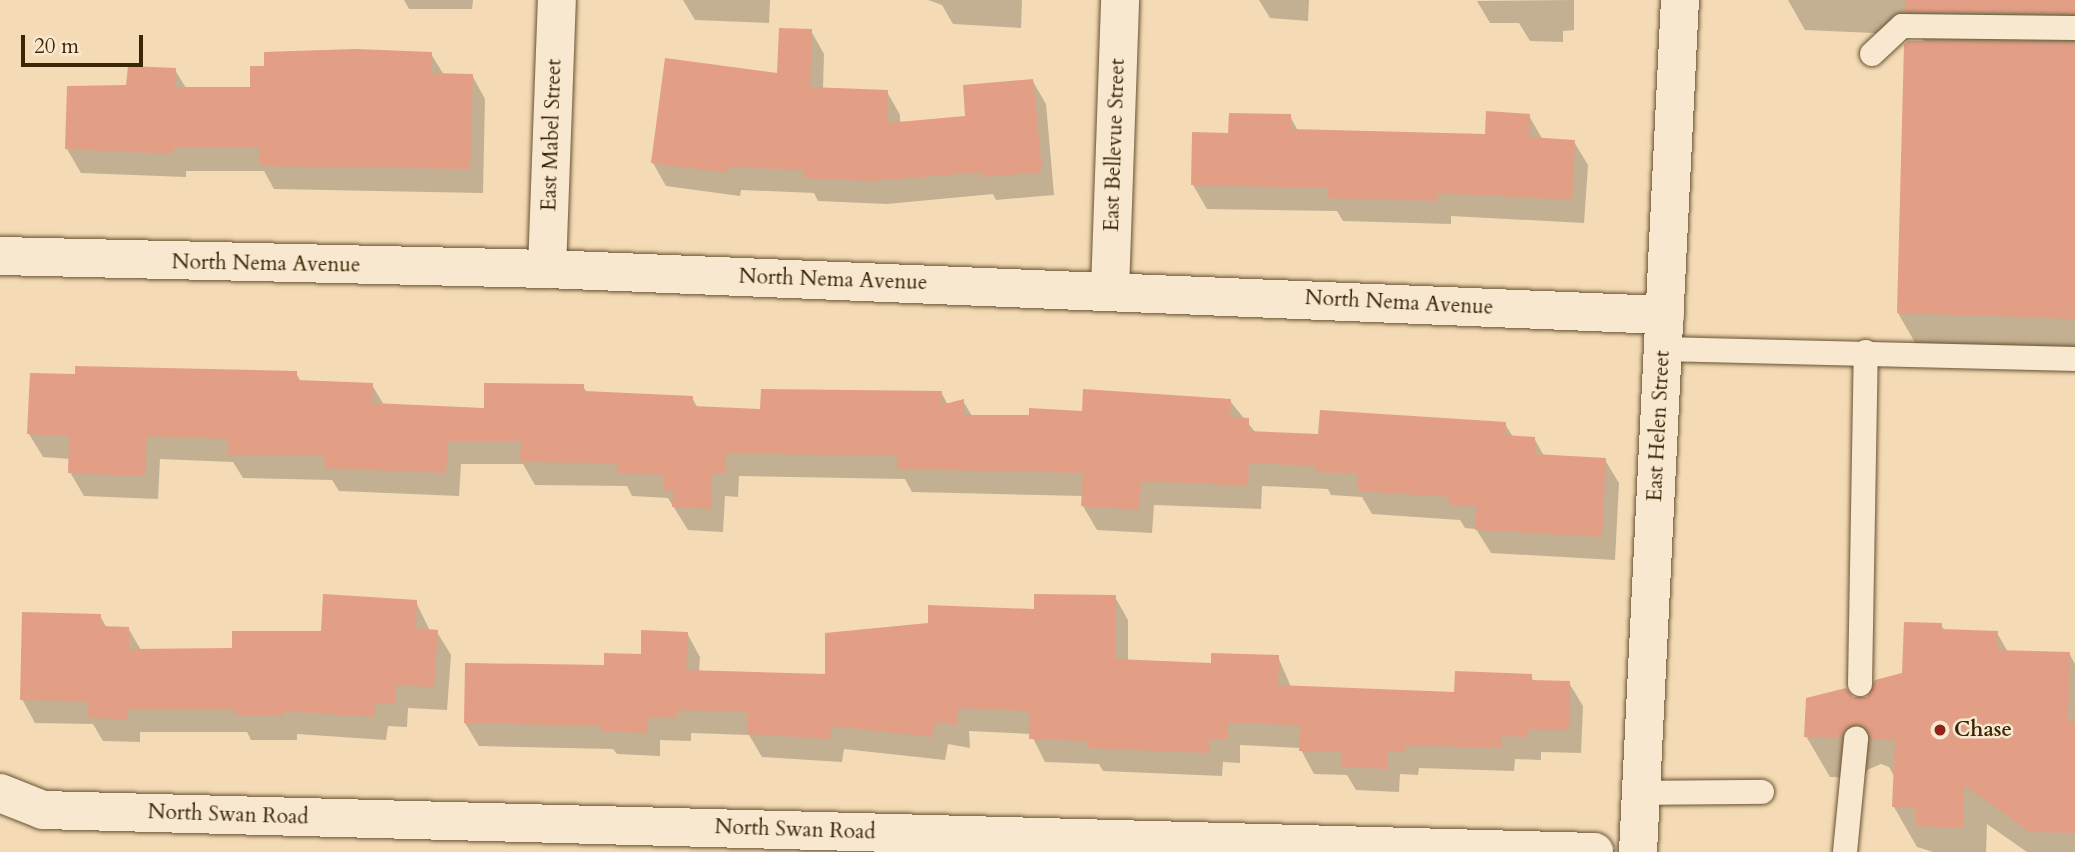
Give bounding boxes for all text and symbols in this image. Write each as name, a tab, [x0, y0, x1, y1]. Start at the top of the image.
scale bar	[24, 21, 147, 65]
text: 20 m	[34, 32, 79, 61]
street label: East Mabel Street	[537, 58, 567, 212]
street label: East Bellevue Street	[1099, 58, 1131, 232]
street label: North Nema Avenue	[171, 250, 361, 278]
street label: North Nema Avenue	[738, 264, 928, 296]
street label: North Nema Avenue	[1304, 285, 1494, 321]
street label: East Helen Street	[1642, 350, 1676, 502]
place label: Chase	[1954, 717, 2012, 743]
marker: Chase	[1932, 722, 1948, 738]
street label: North Swan Road	[147, 800, 309, 830]
street label: North Swan Road	[714, 815, 876, 845]

